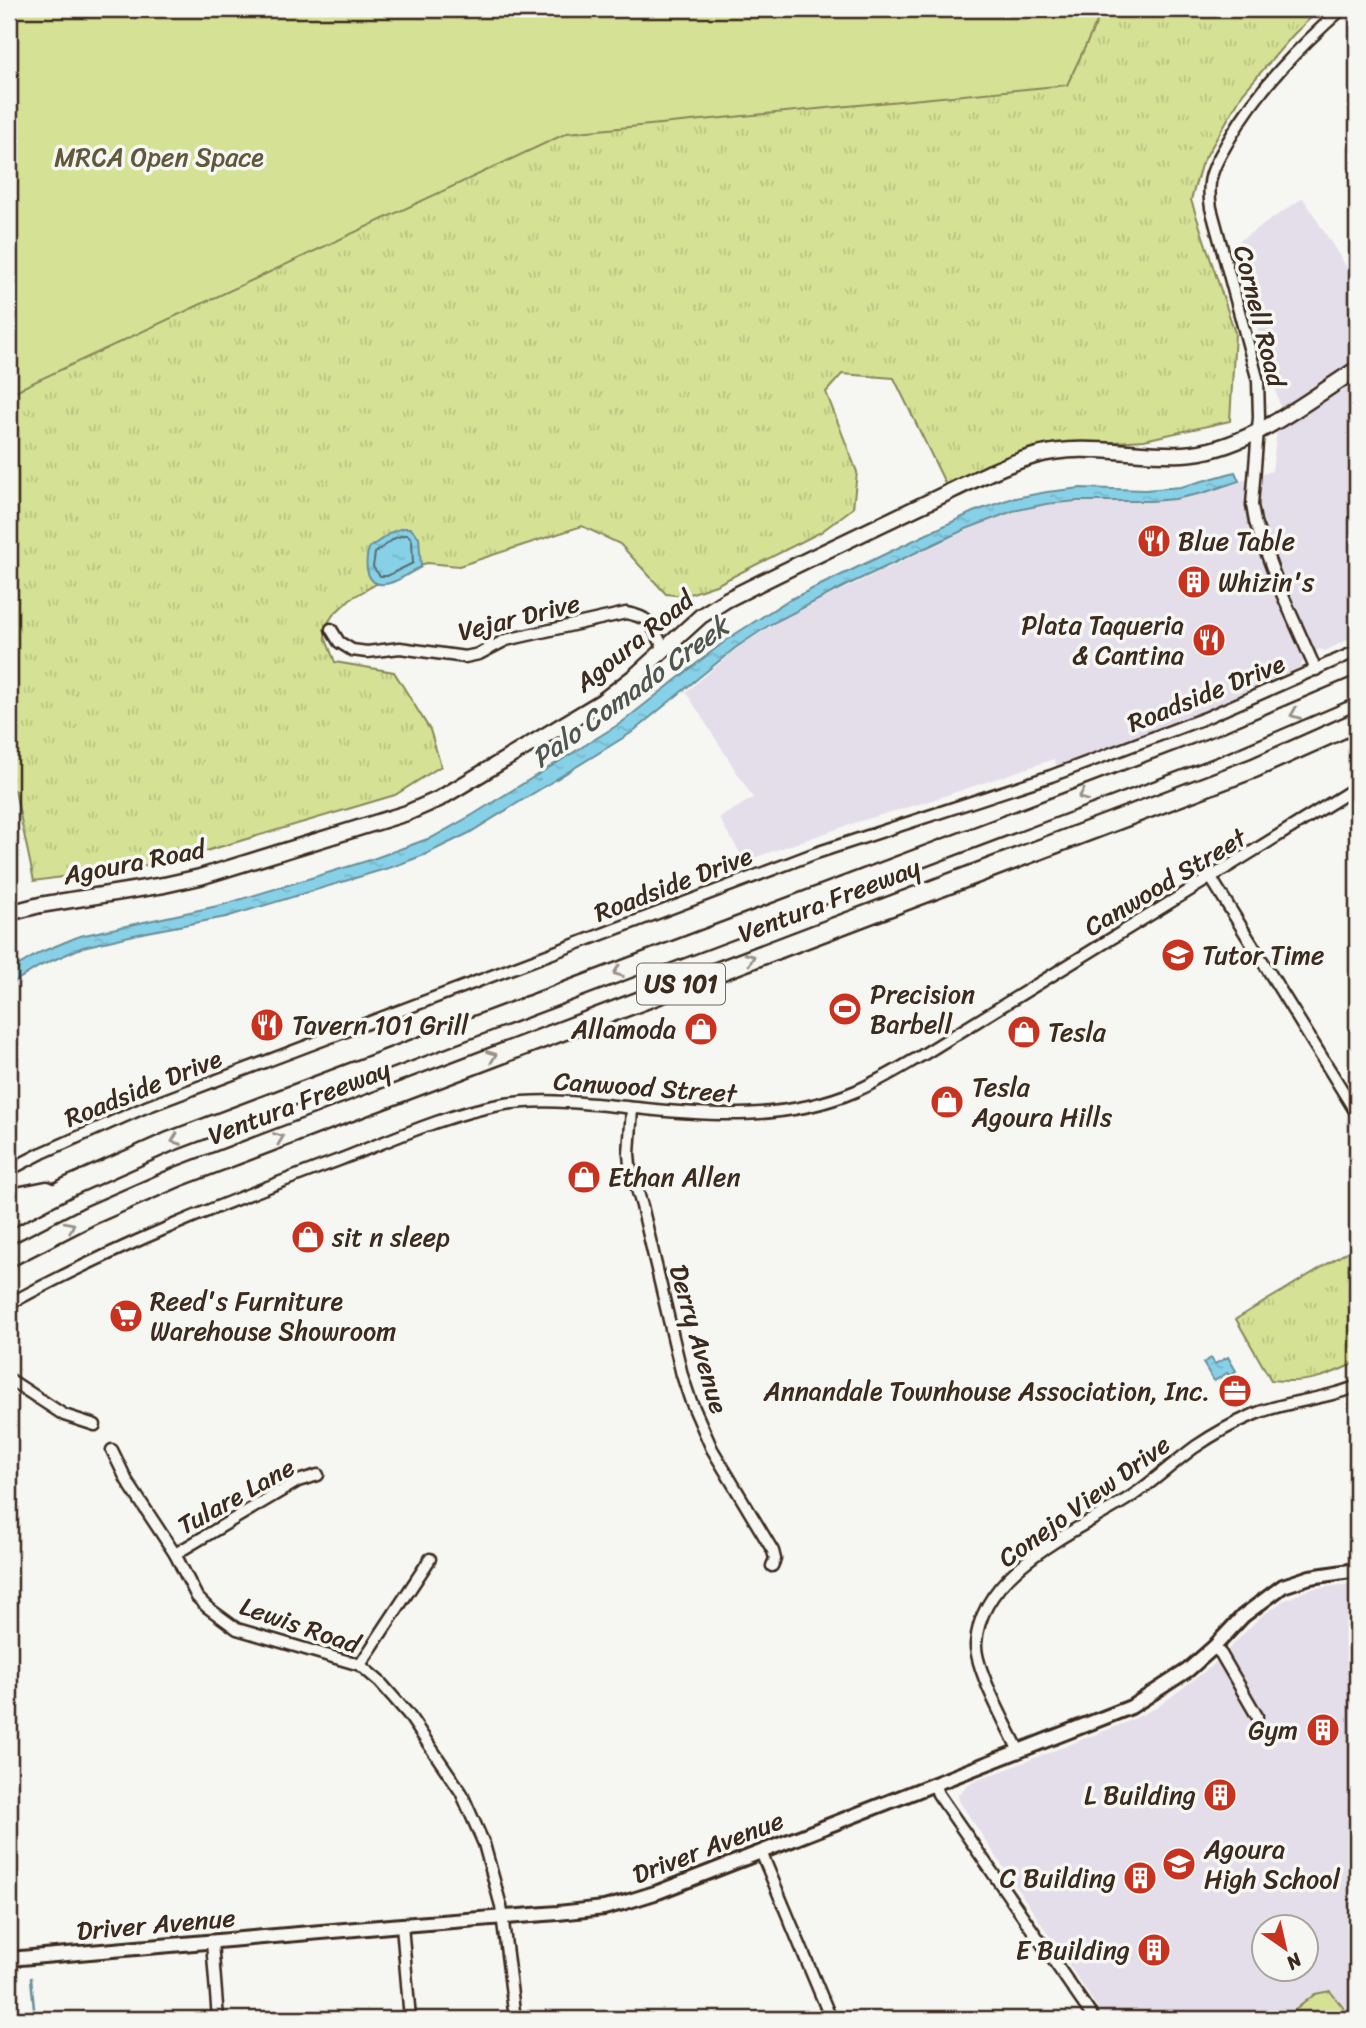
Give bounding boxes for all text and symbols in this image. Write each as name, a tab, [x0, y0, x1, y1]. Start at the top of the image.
park label: MRCA Open Space	[54, 134, 264, 180]
street label: Cornell Road	[1220, 240, 1300, 394]
place label: Blue Table	[1178, 518, 1295, 564]
restaurant icon: Blue Table	[1135, 522, 1173, 560]
place label: Whizin's	[1218, 559, 1315, 605]
building icon: Whizin's	[1175, 563, 1213, 601]
street label: Agoura Road	[563, 577, 706, 705]
street label: Vejar Drive	[453, 580, 585, 654]
water label: Palo Comado Creek	[520, 601, 742, 781]
place label: Plata Taqueria & Cantina	[1021, 602, 1184, 678]
restaurant icon: Plata Taqueria & Cantina	[1190, 621, 1228, 659]
street label: Roadside Drive	[1120, 640, 1292, 746]
one-way arrow	[1289, 705, 1301, 719]
one-way arrow	[1077, 788, 1089, 802]
street label: Canwood Street	[1075, 814, 1257, 949]
street label: Agoura Road	[58, 825, 211, 898]
street label: Roadside Drive	[587, 832, 759, 935]
street label: Ventura Freeway	[731, 844, 928, 956]
place label: Tutor Time	[1202, 932, 1324, 978]
school or university icon: Tutor Time	[1159, 936, 1197, 974]
one-way arrow	[744, 952, 756, 966]
one-way arrow	[613, 964, 625, 978]
road number: US 101	[637, 964, 725, 1004]
place label: Precision Barbell	[870, 971, 975, 1047]
sports icon: Precision Barbell	[826, 990, 864, 1028]
place label: Tavern 101 Grill	[292, 1002, 469, 1048]
restaurant icon: Tavern 101 Grill	[248, 1006, 286, 1044]
place label: Allamoda	[570, 1006, 676, 1052]
place label: Tesla	[1048, 1009, 1107, 1055]
shop icon: Allamoda	[682, 1010, 720, 1048]
shop icon: Tesla	[1005, 1013, 1043, 1051]
street label: Roadside Drive	[57, 1035, 229, 1141]
street label: Ventura Freeway	[201, 1046, 398, 1158]
one-way arrow	[485, 1050, 497, 1064]
street label: Canwood Street	[552, 1058, 740, 1116]
place label: Tesla Agoura Hills	[971, 1064, 1112, 1140]
shop icon: Tesla Agoura Hills	[928, 1083, 966, 1121]
one-way arrow	[171, 1131, 183, 1145]
one-way arrow	[273, 1132, 285, 1146]
place label: Ethan Allen	[608, 1154, 741, 1200]
shop icon: Ethan Allen	[565, 1158, 603, 1196]
place label: sit n sleep	[331, 1214, 450, 1260]
shop icon: sit n sleep	[289, 1218, 327, 1256]
one-way arrow	[62, 1220, 75, 1234]
street label: Derry Avenue	[656, 1259, 742, 1419]
place label: Reed's Furniture Warehouse Showroom	[150, 1278, 396, 1354]
supermarket icon: Reed's Furniture Warehouse Showroom	[107, 1297, 145, 1335]
place label: Annandale Townhouse Association, Inc.	[763, 1368, 1210, 1414]
office icon: Annandale Townhouse Association, Inc.	[1216, 1372, 1254, 1410]
street label: Conejo View Drive	[988, 1422, 1180, 1580]
street label: Tulare Lane	[168, 1445, 304, 1547]
street label: Lewis Road	[234, 1583, 369, 1668]
place label: Gym	[1248, 1707, 1298, 1753]
building icon: Gym	[1304, 1711, 1342, 1749]
place label: L Building	[1084, 1772, 1196, 1818]
building icon: L Building	[1201, 1776, 1239, 1814]
street label: Driver Avenue	[625, 1797, 791, 1897]
place label: Agoura High School	[1203, 1826, 1340, 1902]
school or university icon: Agoura High School	[1160, 1845, 1198, 1883]
place label: C Building	[1000, 1855, 1116, 1901]
building icon: C Building	[1121, 1859, 1159, 1897]
street label: Driver Avenue	[75, 1894, 237, 1954]
north arrow	[1250, 1912, 1320, 1982]
place label: E Building	[1016, 1927, 1130, 1973]
building icon: E Building	[1135, 1931, 1173, 1969]
text: N	[1279, 1944, 1310, 1980]

